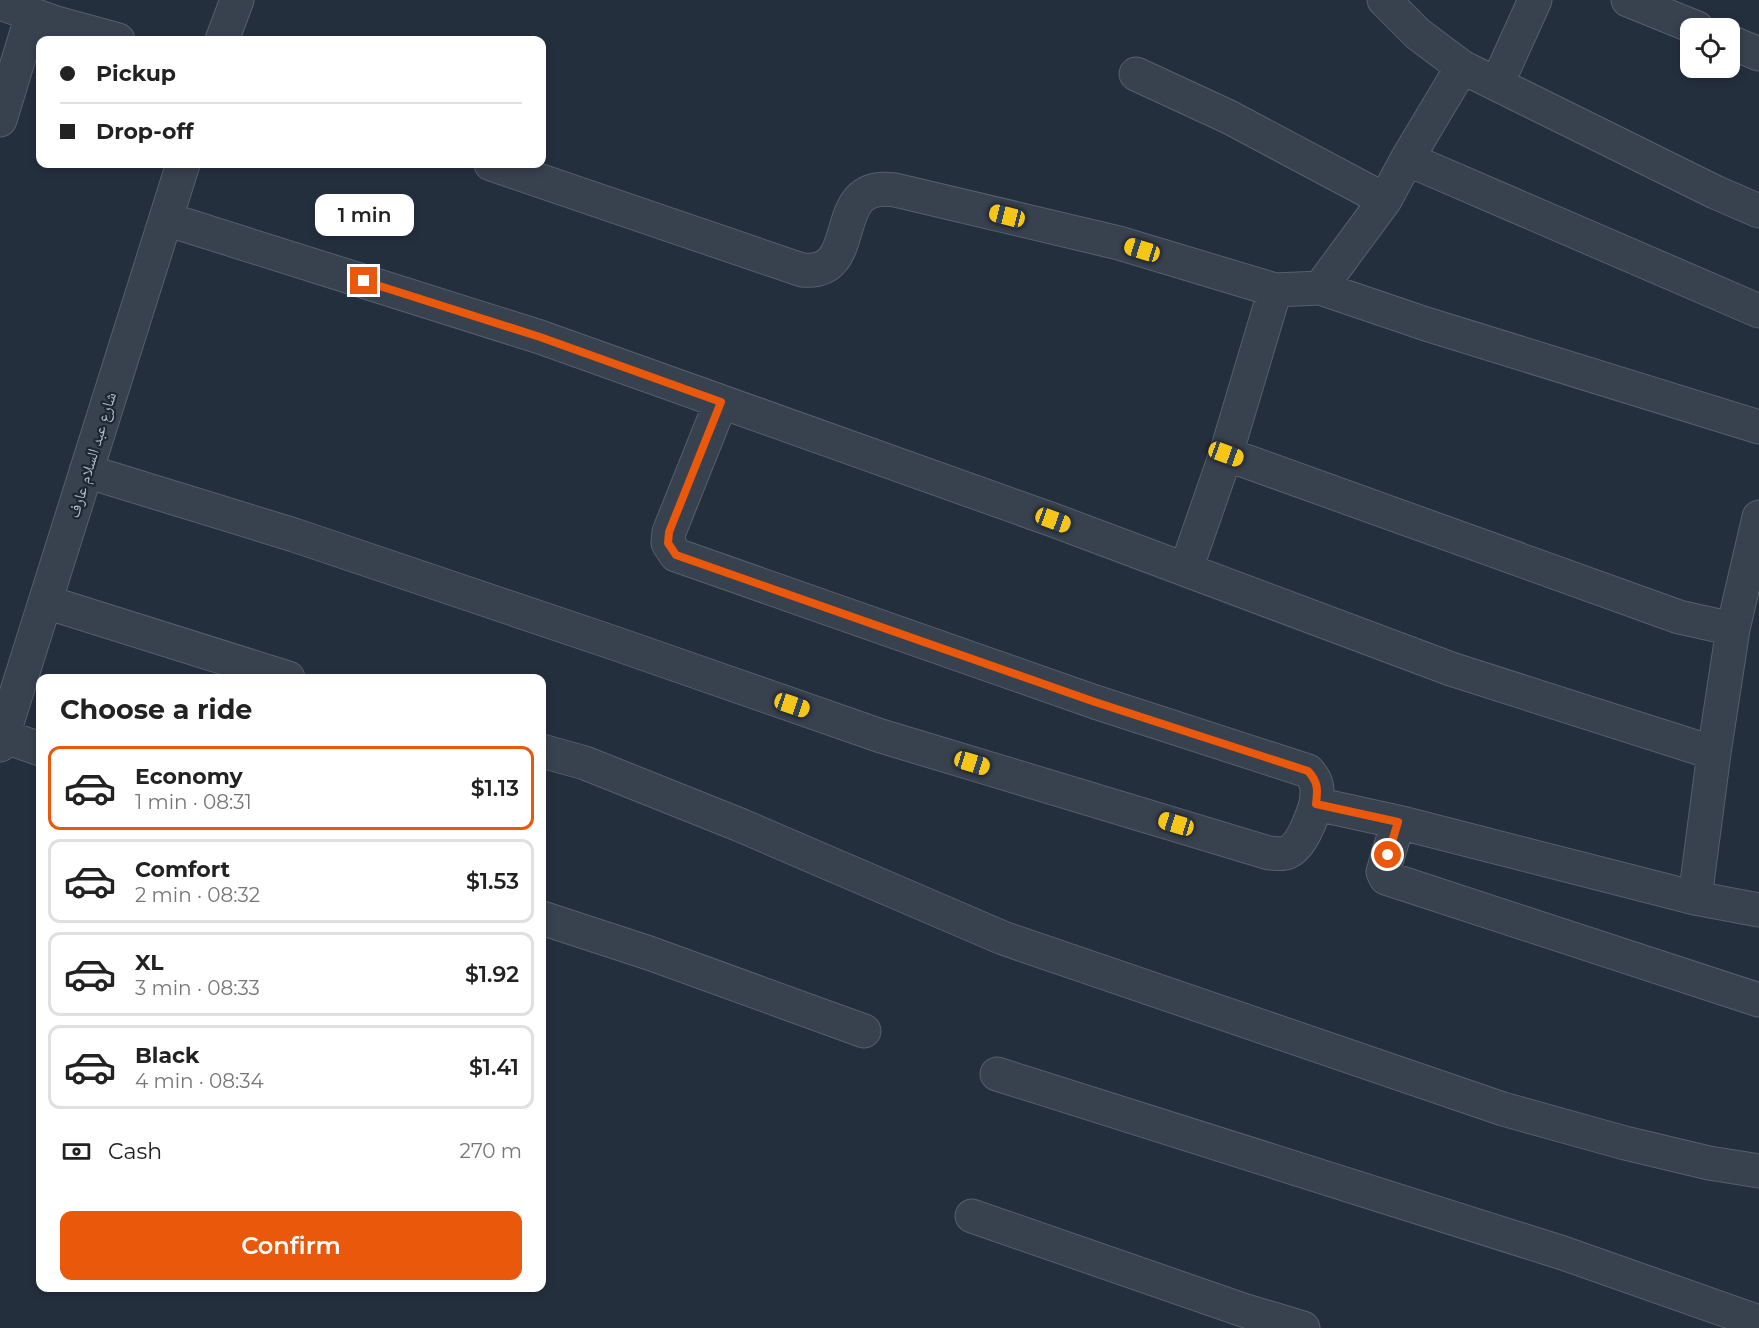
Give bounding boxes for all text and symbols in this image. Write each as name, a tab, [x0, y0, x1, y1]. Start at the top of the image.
map controls	[1680, 18, 1740, 78]
button: locate	[1680, 18, 1740, 78]
text: Pickup	[96, 60, 176, 87]
text: Drop-off	[96, 118, 194, 145]
callout: 1 min	[314, 194, 413, 236]
text: 1 min	[338, 203, 391, 227]
car	[987, 203, 1027, 229]
car	[1122, 236, 1162, 264]
route end	[350, 267, 377, 294]
street label: شارع عبد السلام عارف	[64, 390, 121, 521]
car	[1206, 439, 1246, 469]
car	[1033, 505, 1073, 535]
car	[772, 691, 812, 719]
text: Choose a ride	[60, 693, 252, 726]
car	[952, 749, 992, 777]
icon: car	[63, 761, 117, 815]
text: Economy	[135, 763, 243, 790]
text: $1.13	[471, 775, 519, 802]
text: 1 min · 08:31	[135, 790, 252, 814]
car	[1156, 810, 1196, 838]
route start	[1374, 841, 1401, 868]
icon: car	[63, 854, 117, 908]
text: Comfort	[135, 856, 230, 883]
text: $1.53	[466, 868, 519, 895]
text: 2 min · 08:32	[135, 883, 260, 907]
icon: car	[63, 947, 117, 1001]
text: XL	[135, 949, 164, 976]
text: $1.92	[465, 961, 519, 988]
text: 3 min · 08:33	[135, 976, 260, 1000]
icon: car	[63, 1040, 117, 1094]
text: Black	[135, 1042, 199, 1069]
text: $1.41	[469, 1054, 519, 1081]
text: 4 min · 08:34	[135, 1069, 264, 1093]
icon: cash	[60, 1135, 93, 1168]
text: Cash	[108, 1138, 162, 1165]
text: 270 m	[460, 1139, 522, 1163]
button: Confirm	[60, 1211, 522, 1280]

